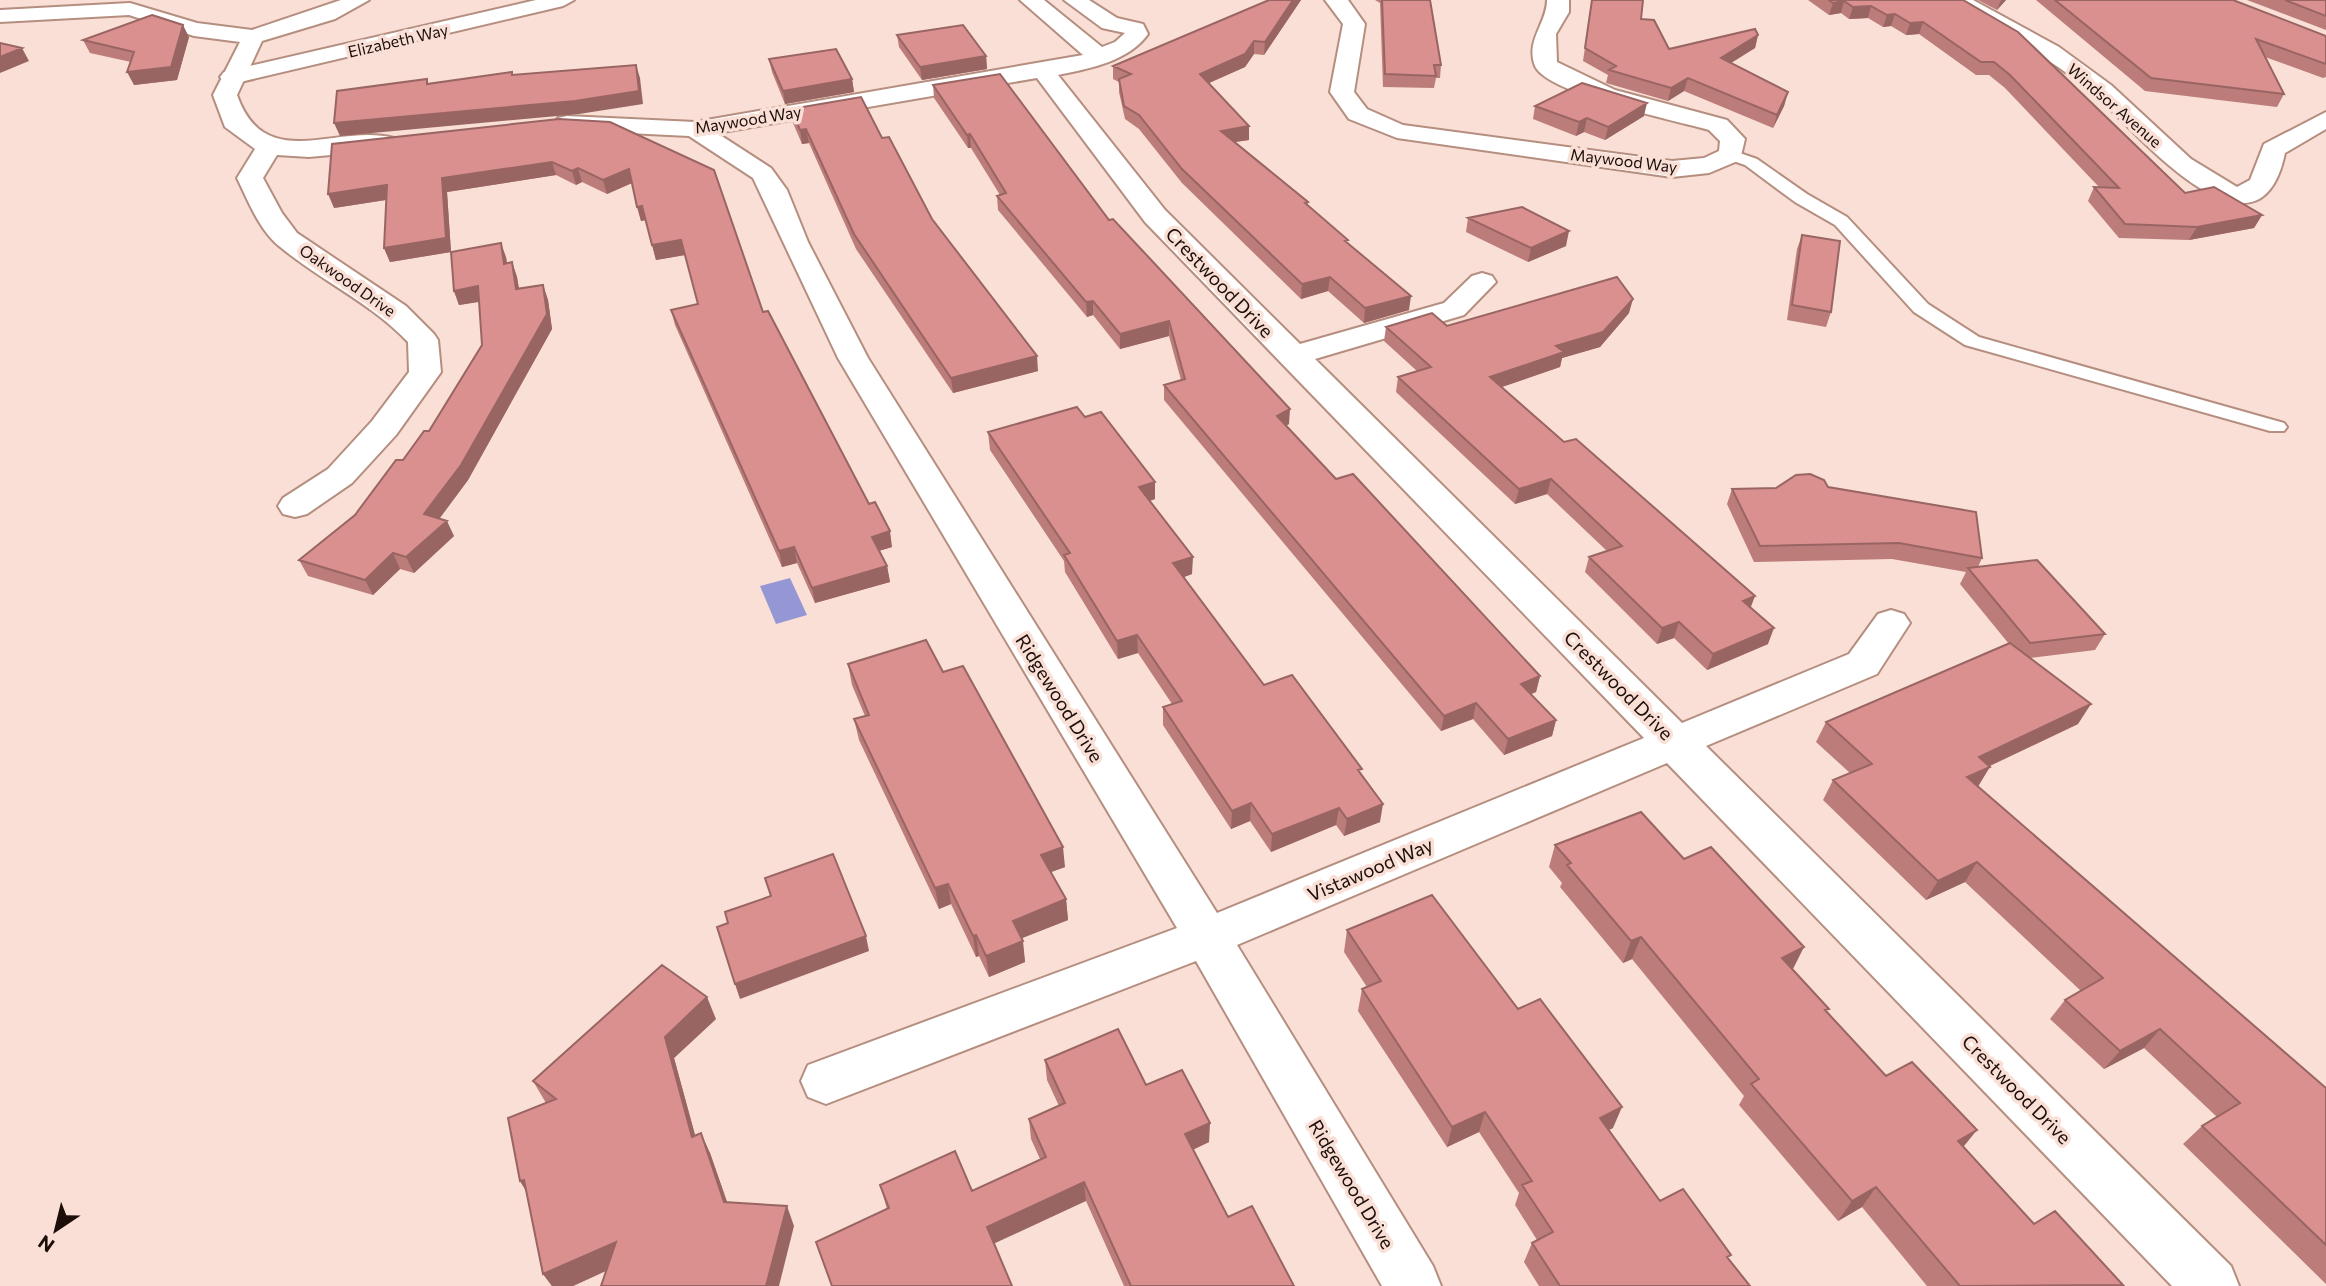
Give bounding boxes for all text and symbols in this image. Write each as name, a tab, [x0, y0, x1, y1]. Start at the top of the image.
street label: Elizabeth Way	[346, 19, 450, 61]
street label: Windsor Avenue	[2064, 59, 2166, 151]
street label: Maywood Way	[693, 101, 803, 137]
street label: Maywood Way	[1569, 144, 1679, 176]
street label: Crestwood Drive	[1161, 222, 1279, 342]
street label: Oakwood Drive	[296, 240, 400, 320]
street label: Crestwood Drive	[1560, 626, 1678, 744]
street label: Ridgewood Drive	[1011, 630, 1109, 766]
street label: Vistawood Way	[1304, 832, 1436, 906]
street label: Crestwood Drive	[1958, 1030, 2076, 1148]
street label: Ridgewood Drive	[1304, 1115, 1400, 1253]
north arrow	[21, 1195, 91, 1265]
text: N	[34, 1231, 58, 1258]

